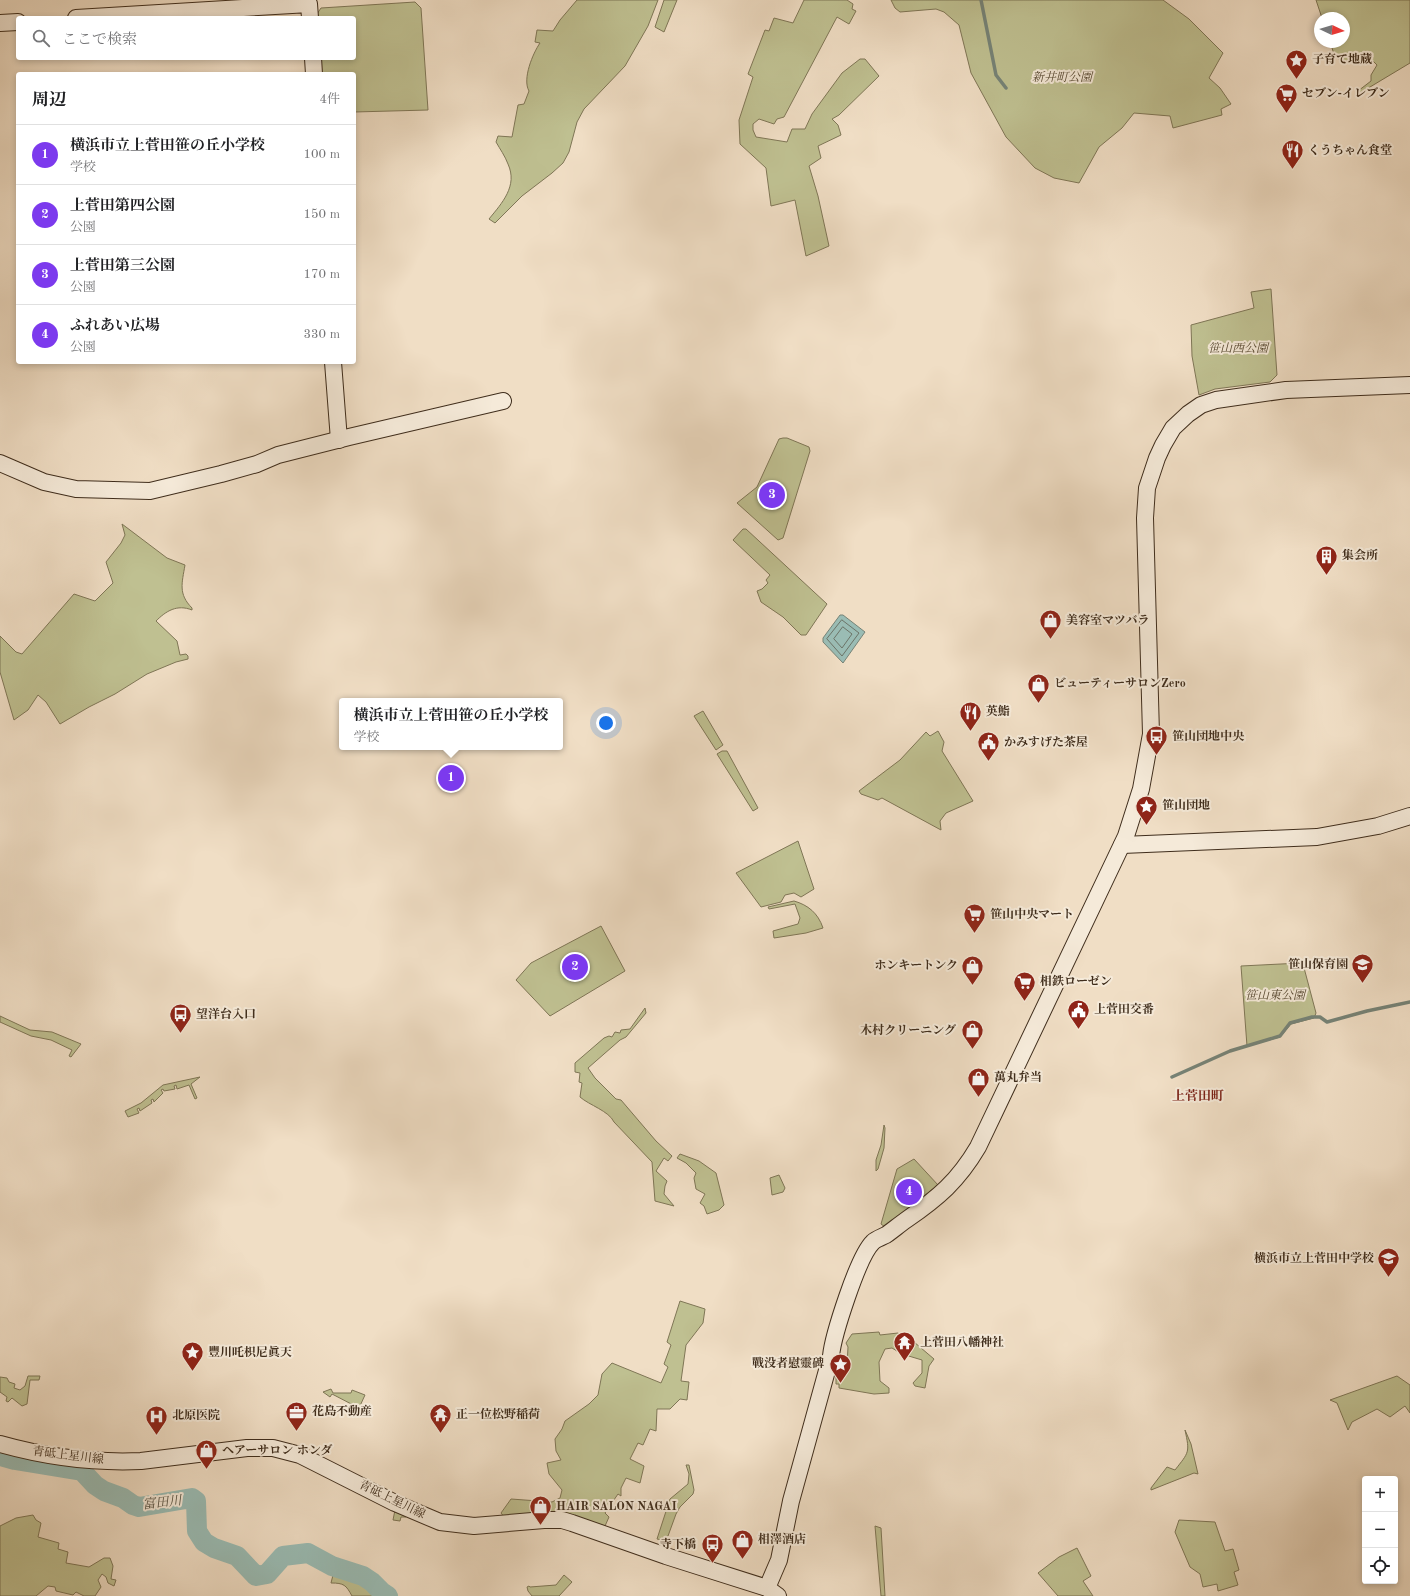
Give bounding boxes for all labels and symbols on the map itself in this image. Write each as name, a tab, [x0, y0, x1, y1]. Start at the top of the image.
north arrow	[1314, 12, 1350, 48]
place icon: 子育て地蔵	[1284, 47, 1310, 80]
place label: 子育て地蔵	[1312, 52, 1372, 66]
park label: 新井町公園	[1032, 70, 1094, 84]
supermarket icon: セブン-イレブン	[1273, 81, 1299, 114]
place label: セブン-イレブン	[1302, 86, 1389, 100]
restaurant icon: くうちゃん食堂	[1279, 138, 1305, 171]
place label: くうちゃん食堂	[1308, 143, 1392, 157]
park label: 笹山西公園	[1208, 341, 1270, 355]
pin: 3	[759, 480, 785, 510]
building icon: 集会所	[1314, 543, 1340, 576]
place label: 集会所	[1342, 548, 1378, 562]
shop icon: 美容室マツバラ	[1037, 608, 1063, 641]
place label: 美容室マツバラ	[1066, 613, 1149, 627]
shop icon: ビューティーサロンZero	[1025, 671, 1051, 704]
place label: ビューティーサロンZero	[1054, 677, 1186, 690]
restaurant icon: 英鮨	[958, 699, 984, 732]
place label: 英鮨	[986, 704, 1010, 718]
your location	[596, 713, 616, 733]
bus stop icon: 笹山団地中央	[1143, 724, 1169, 757]
place label: 笹山団地中央	[1172, 729, 1245, 743]
public building icon: かみすげた茶屋	[975, 730, 1001, 763]
place label: かみすげた茶屋	[1004, 735, 1088, 749]
pin: 1	[438, 763, 464, 793]
place icon: 笹山団地	[1134, 793, 1160, 826]
place label: 笹山団地	[1162, 798, 1210, 812]
supermarket icon: 笹山中央マート	[962, 902, 988, 935]
place label: 笹山中央マート	[990, 907, 1074, 921]
pin: 2	[562, 952, 588, 982]
school or university icon: 笹山保育園	[1350, 952, 1376, 985]
shop icon: ホンキートンク	[960, 953, 986, 986]
place label: 笹山保育園	[1288, 957, 1348, 971]
place label: ホンキートンク	[874, 959, 958, 972]
supermarket icon: 相鉄ローゼン	[1011, 969, 1037, 1002]
place label: 相鉄ローゼン	[1040, 974, 1112, 988]
park label: 笹山東公園	[1245, 988, 1307, 1002]
public building icon: 上菅田交番	[1065, 997, 1091, 1030]
bus stop icon: 望洋台入口	[168, 1002, 194, 1035]
place label: 上菅田交番	[1094, 1002, 1154, 1016]
place label: 望洋台入口	[196, 1007, 256, 1021]
shop icon: 木村クリーニング	[959, 1018, 985, 1051]
place label: 木村クリーニング	[860, 1023, 956, 1037]
shop icon: 萬丸弁当	[966, 1065, 992, 1098]
place label: 萬丸弁当	[994, 1070, 1042, 1084]
district label: 上菅田町	[1172, 1088, 1224, 1103]
pin: 4	[896, 1177, 922, 1207]
school or university icon: 横浜市立上菅田中学校	[1376, 1246, 1402, 1279]
place label: 横浜市立上菅田中学校	[1254, 1251, 1374, 1265]
temple icon: 上菅田八幡神社	[892, 1330, 918, 1363]
place label: 上菅田八幡神社	[920, 1335, 1004, 1349]
place icon: 豐川吒枳尼眞天	[179, 1340, 205, 1373]
place label: 豐川吒枳尼眞天	[208, 1345, 292, 1359]
place icon: 戰没者慰靈碑	[827, 1351, 853, 1384]
place label: 戰没者慰靈碑	[752, 1356, 824, 1370]
office icon: 花島不動産	[283, 1399, 309, 1432]
temple icon: 正一位松野稲荷	[428, 1402, 454, 1435]
hospital icon: 北原医院	[144, 1403, 170, 1436]
place label: 花島不動産	[312, 1404, 372, 1418]
place label: 正一位松野稲荷	[456, 1407, 540, 1421]
place label: 北原医院	[172, 1408, 220, 1422]
shop icon: ヘアーサロン ホンダ	[194, 1438, 220, 1471]
street label: 青砥上星川線	[32, 1444, 105, 1466]
place label: ヘアーサロン ホンダ	[222, 1444, 332, 1457]
street label: 青砥上星川線	[357, 1477, 428, 1521]
water label: 富田川	[142, 1493, 184, 1512]
shop icon: HAIR SALON NAGAI	[528, 1494, 554, 1527]
place label: HAIR SALON NAGAI	[556, 1501, 677, 1513]
shop icon: 相澤酒店	[730, 1527, 756, 1560]
bus stop icon: 寺下橋	[699, 1532, 725, 1565]
place label: 相澤酒店	[758, 1532, 806, 1546]
place label: 寺下橋	[660, 1537, 696, 1551]

